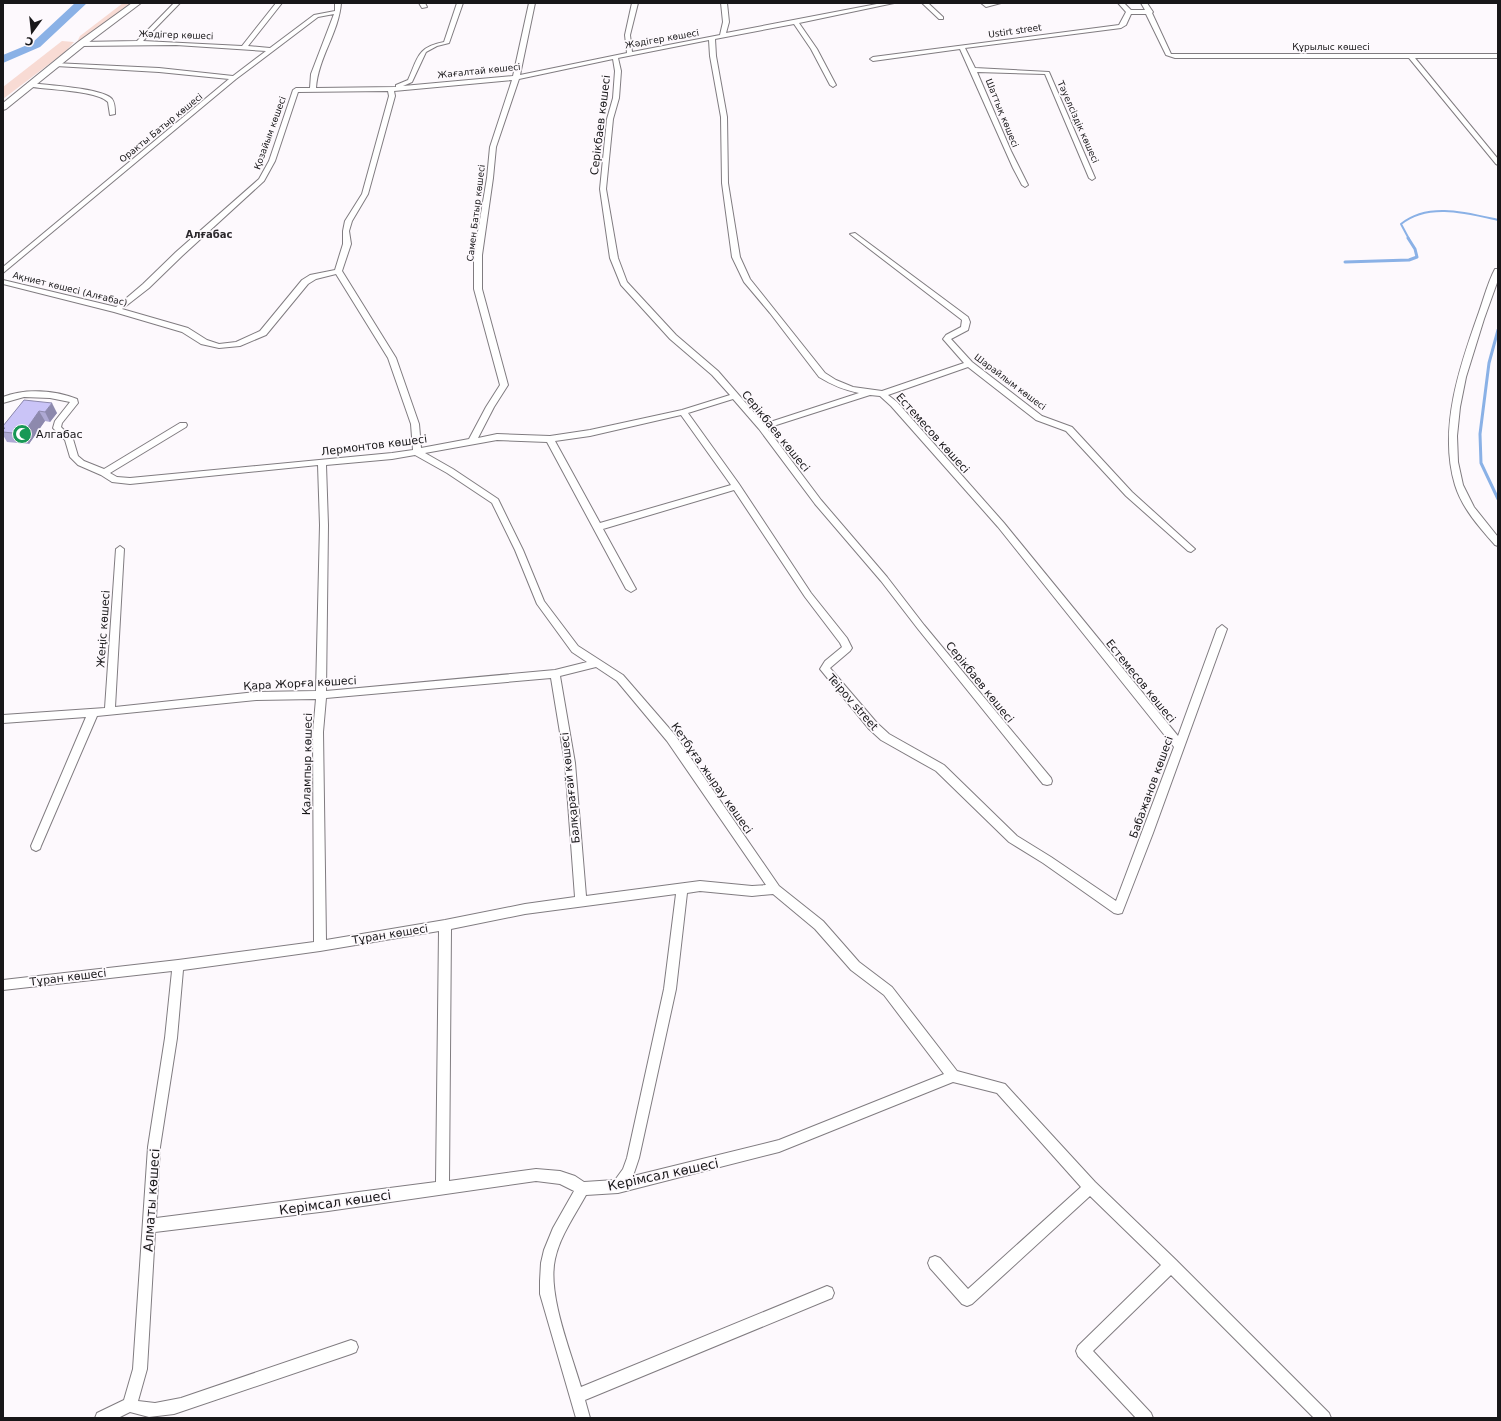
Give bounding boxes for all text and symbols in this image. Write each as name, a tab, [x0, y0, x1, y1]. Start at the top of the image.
north arrow	[12, 12, 52, 52]
street label: Ustirt street	[988, 22, 1043, 40]
street label: Жәдігер көшесі	[624, 28, 700, 50]
street label: Жәдігер көшесі	[138, 29, 214, 41]
text: С	[24, 34, 35, 49]
street label: Құрылыс көшесі	[1292, 42, 1370, 52]
street label: Жағалтай көшесі	[437, 62, 521, 80]
street label: Серікбаев көшесі	[588, 74, 613, 176]
street label: Шаттық көшесі	[984, 77, 1020, 149]
street label: Тәуелсіздік көшесі	[1055, 78, 1101, 165]
street label: Оракты Батыр көшесі	[118, 91, 204, 165]
street label: Қозайым көшесі	[252, 95, 288, 171]
street label: Самен Батыр көшесі	[465, 164, 487, 262]
district label: Алғабас	[186, 229, 233, 240]
street label: Ақниет көшесі (Алғабас)	[12, 270, 128, 308]
street label: Шарайлым көшесі	[972, 352, 1048, 412]
street label: Серікбаев көшесі	[739, 388, 812, 475]
street label: Естемесов көшесі	[893, 391, 972, 476]
mosque icon: Алгабас	[11, 423, 33, 445]
place label: Алгабас	[36, 428, 83, 441]
street label: Лермонтов көшесі	[320, 433, 428, 458]
street label: Жеңіс көшесі	[94, 590, 113, 668]
street label: Естемесов көшесі	[1103, 637, 1178, 726]
street label: Серікбаев көшесі	[943, 639, 1016, 726]
street label: Teipov street	[824, 671, 881, 734]
street label: Қара Жорға көшесі	[243, 674, 357, 693]
street label: Қалампыр көшесі	[300, 713, 315, 815]
street label: Кетбұға жырау көшесі	[668, 720, 755, 836]
street label: Балқарағай көшесі	[558, 732, 583, 844]
street label: Бабажанов көшесі	[1127, 734, 1176, 840]
street label: Тұран көшесі	[350, 922, 429, 947]
street label: Тұран көшесі	[28, 966, 107, 989]
street label: Алматы көшесі	[140, 1148, 163, 1252]
street label: Керімсал көшесі	[606, 1155, 720, 1194]
street label: Керімсал көшесі	[278, 1187, 392, 1218]

